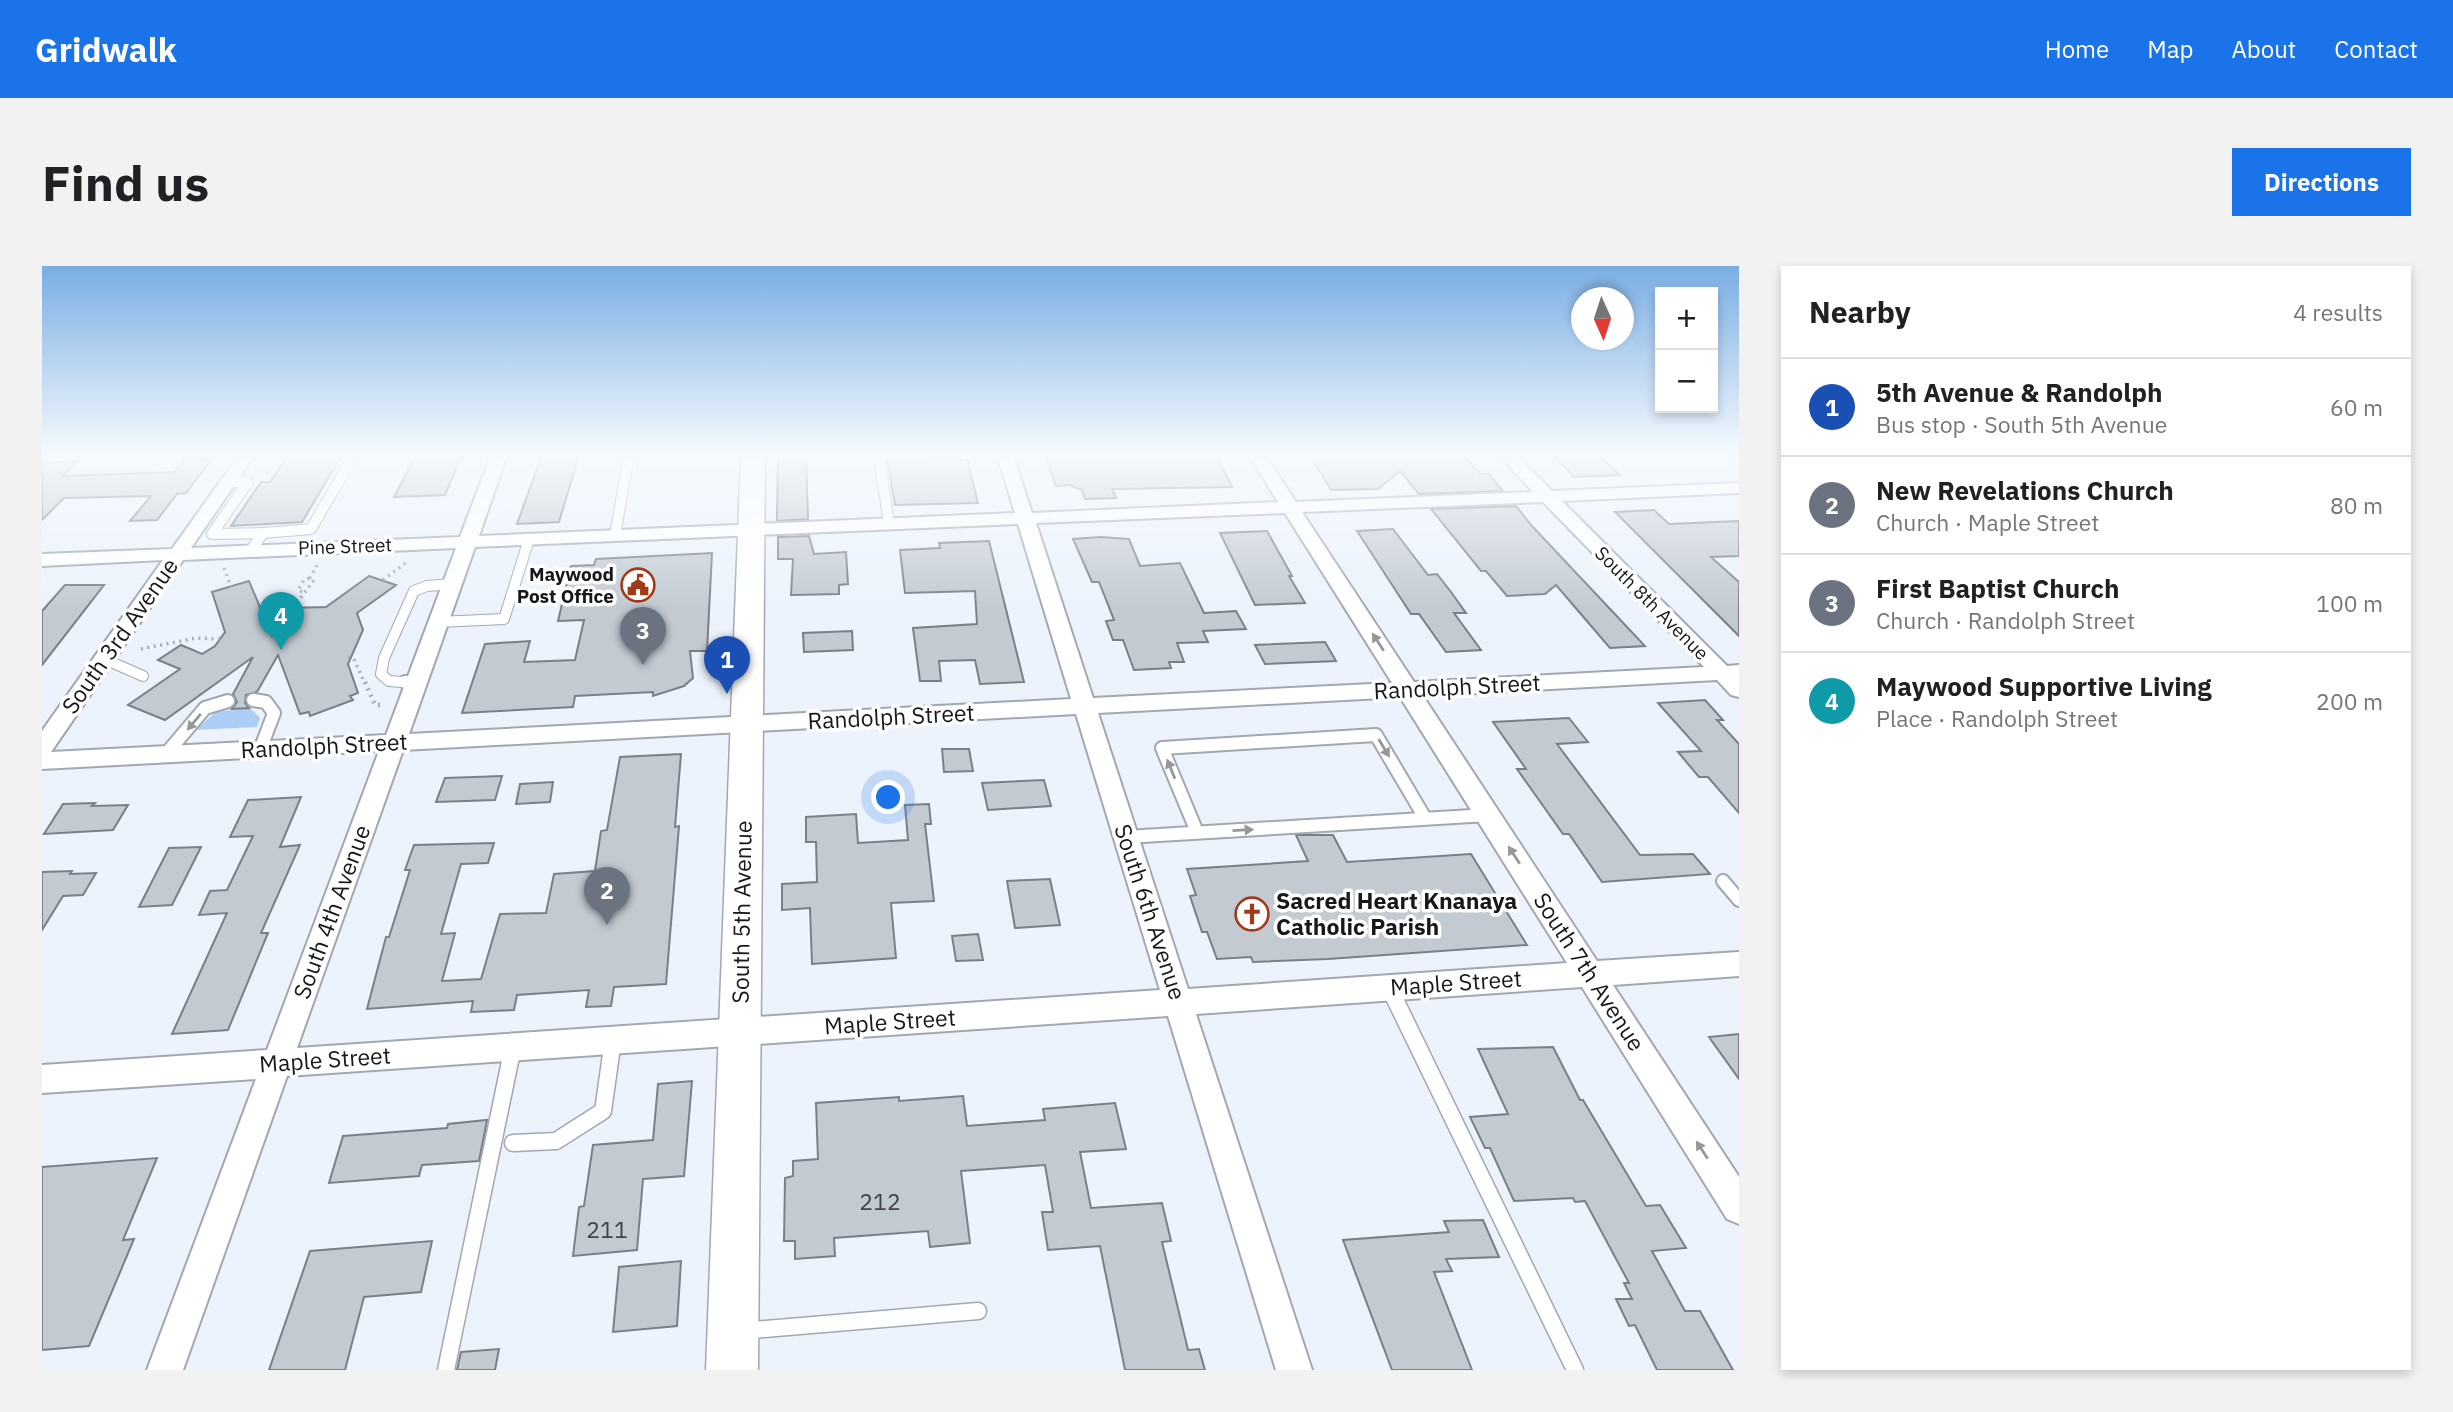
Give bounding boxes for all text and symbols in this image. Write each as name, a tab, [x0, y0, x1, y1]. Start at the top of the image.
text: Gridwalk	[35, 28, 177, 71]
text: Home	[2045, 33, 2109, 65]
text: Map	[2147, 33, 2193, 65]
text: About	[2231, 33, 2296, 65]
text: Contact	[2334, 33, 2418, 65]
button: Directions	[2232, 148, 2411, 216]
text: Find us	[42, 151, 209, 214]
north arrow	[1571, 287, 1634, 350]
map controls	[1655, 287, 1718, 413]
button: +	[1655, 287, 1718, 350]
text: Nearby	[1809, 292, 1911, 331]
text: 4 results	[2293, 297, 2383, 327]
button: −	[1655, 350, 1718, 413]
text: 5th Avenue & Randolph	[1876, 375, 2162, 409]
text: 1	[1825, 392, 1839, 422]
text: 60 m	[2330, 392, 2383, 422]
text: Bus stop · South 5th Avenue	[1876, 409, 2167, 439]
text: New Revelations Church	[1876, 473, 2174, 507]
text: 2	[1825, 490, 1839, 520]
text: 80 m	[2330, 490, 2383, 520]
text: Church · Maple Street	[1876, 507, 2099, 537]
street label: Pine Street	[298, 532, 392, 560]
street label: South 8th Avenue	[1590, 541, 1714, 665]
street label: South 3rd Avenue	[54, 552, 184, 719]
place label: Maywood Post Office	[517, 562, 614, 608]
public building icon: Maywood Post Office	[619, 566, 657, 604]
text: First Baptist Church	[1876, 571, 2120, 605]
text: 3	[1825, 588, 1839, 618]
text: 100 m	[2316, 588, 2383, 618]
pin: 4	[258, 592, 304, 650]
text: Church · Randolph Street	[1876, 605, 2135, 635]
pin: 3	[620, 607, 666, 665]
one-way arrow	[1372, 633, 1385, 652]
pin: 1	[704, 636, 750, 694]
street label: Randolph Street	[1373, 667, 1541, 705]
text: Maywood Supportive Living	[1876, 669, 2212, 703]
text: 4	[1825, 686, 1839, 716]
text: 200 m	[2316, 686, 2383, 716]
street label: Randolph Street	[807, 697, 975, 735]
text: Place · Randolph Street	[1876, 703, 2118, 733]
one-way arrow	[186, 713, 201, 731]
street label: Randolph Street	[240, 726, 408, 764]
one-way arrow	[1377, 739, 1390, 758]
one-way arrow	[1166, 758, 1177, 779]
your location	[871, 780, 905, 814]
street label: South 5th Avenue	[724, 820, 758, 1004]
street label: South 6th Avenue	[1108, 820, 1193, 1003]
street label: South 4th Avenue	[286, 821, 376, 1003]
one-way arrow	[1232, 824, 1254, 835]
one-way arrow	[1508, 845, 1521, 864]
pin: 2	[584, 867, 630, 925]
place label: Sacred Heart Knanaya Catholic Parish	[1276, 885, 1517, 941]
street label: South 7th Avenue	[1527, 887, 1652, 1056]
church icon: Sacred Heart Knanaya Catholic Parish	[1233, 895, 1271, 933]
street label: Maple Street	[1389, 962, 1523, 1002]
street label: Maple Street	[823, 1001, 957, 1041]
street label: Maple Street	[258, 1039, 392, 1079]
one-way arrow	[1696, 1140, 1709, 1159]
house number: 212	[859, 1186, 901, 1216]
house number: 211	[586, 1214, 628, 1244]

